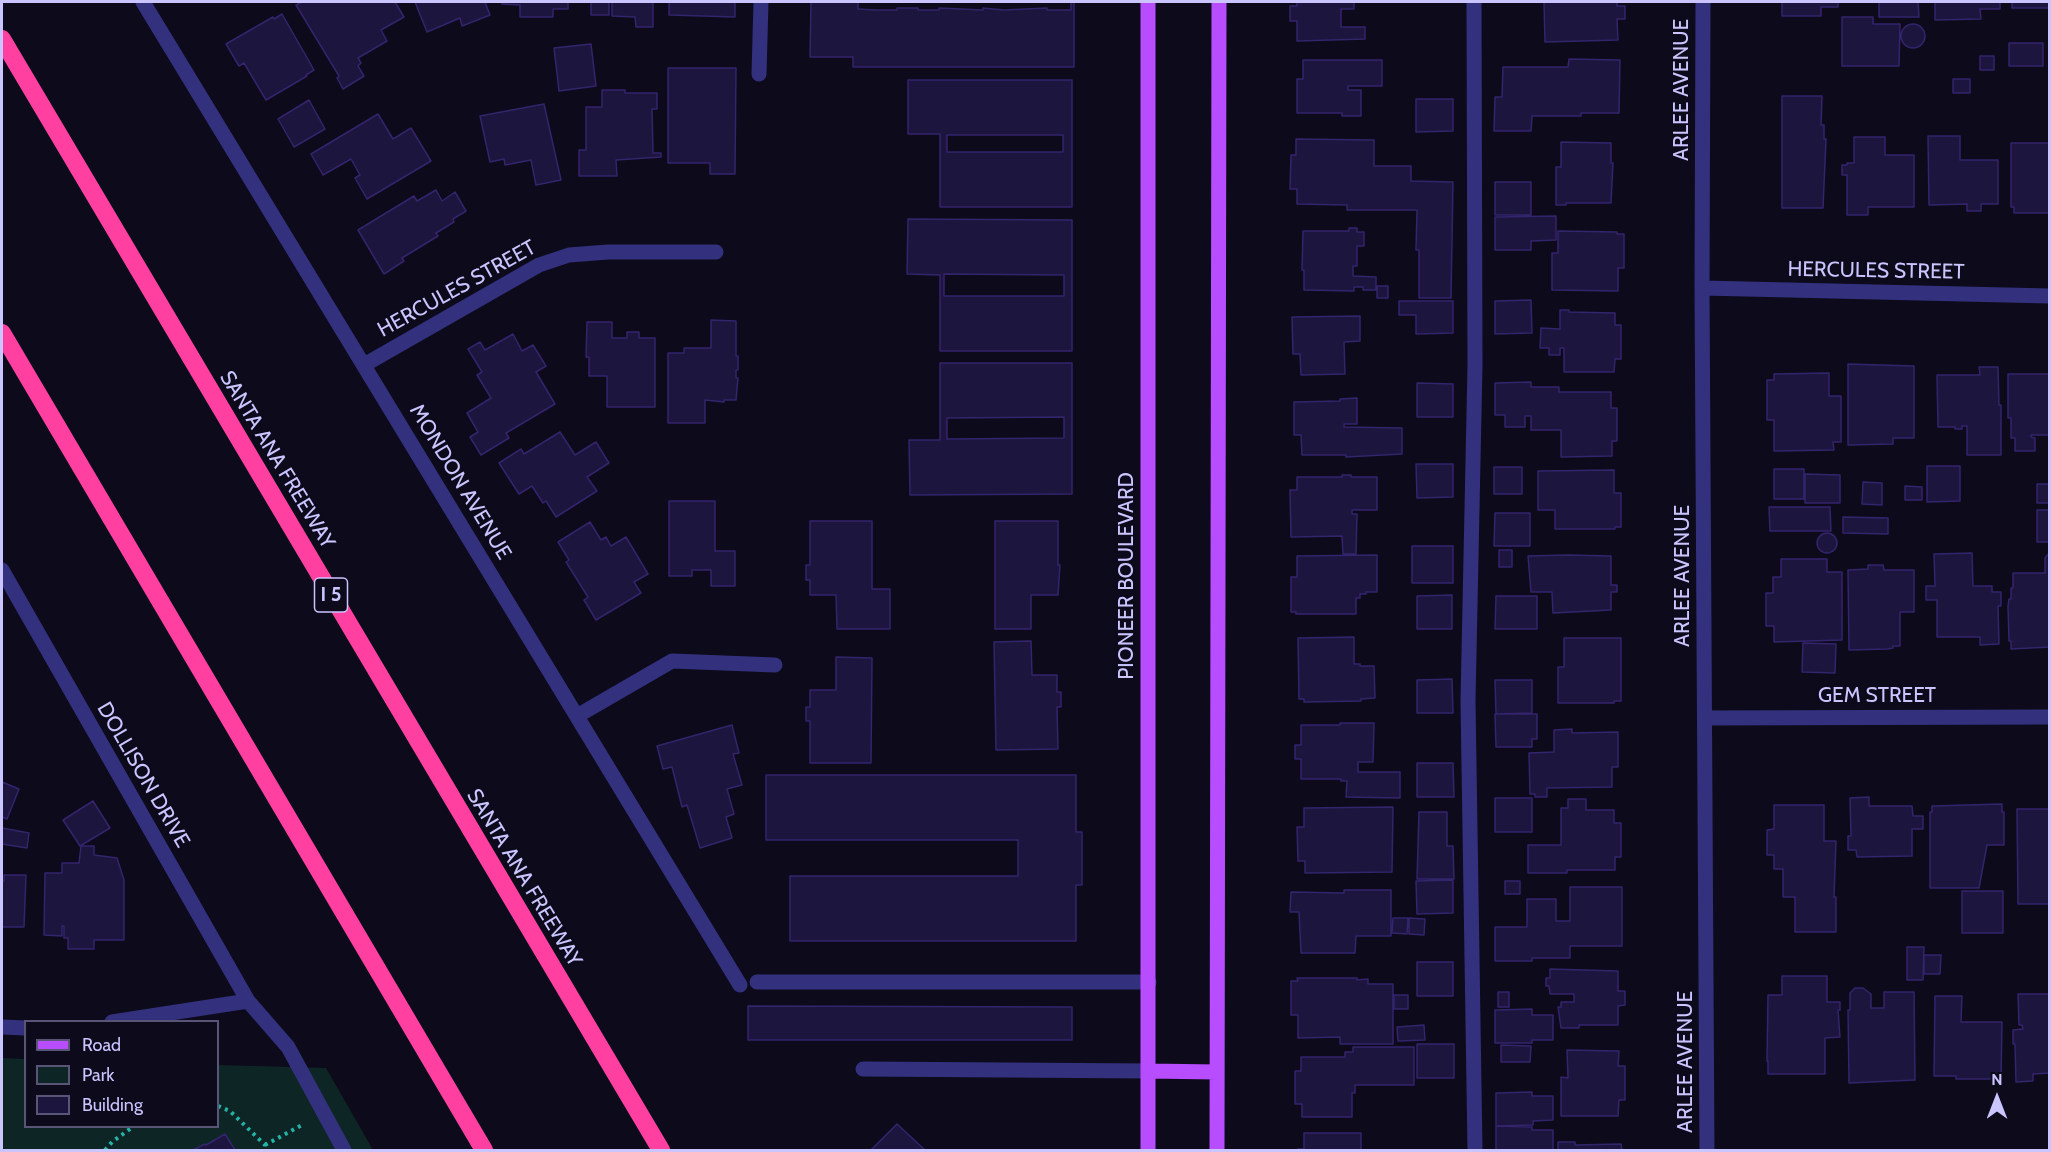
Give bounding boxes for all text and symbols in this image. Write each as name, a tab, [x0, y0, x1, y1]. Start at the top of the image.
street label: ARLEE AVENUE	[1669, 19, 1695, 161]
street label: HERCULES STREET	[373, 235, 541, 343]
street label: HERCULES STREET	[1787, 257, 1965, 285]
street label: SANTA ANA FREEWAY	[214, 367, 340, 553]
street label: MONDON AVENUE	[404, 400, 516, 564]
street label: PIONEER BOULEVARD	[1114, 472, 1140, 680]
street label: ARLEE AVENUE	[1670, 505, 1696, 647]
road number: I 5	[314, 578, 348, 612]
street label: GEM STREET	[1818, 683, 1936, 709]
street label: DOLLISON DRIVE	[91, 698, 195, 852]
street label: SANTA ANA FREEWAY	[461, 785, 587, 971]
street label: ARLEE AVENUE	[1673, 991, 1699, 1133]
legend	[24, 1020, 219, 1128]
text: Road	[82, 1034, 121, 1056]
text: Park	[82, 1064, 114, 1086]
north arrow	[1967, 1068, 2027, 1128]
text: N	[1991, 1070, 2003, 1089]
text: Building	[82, 1094, 143, 1116]

